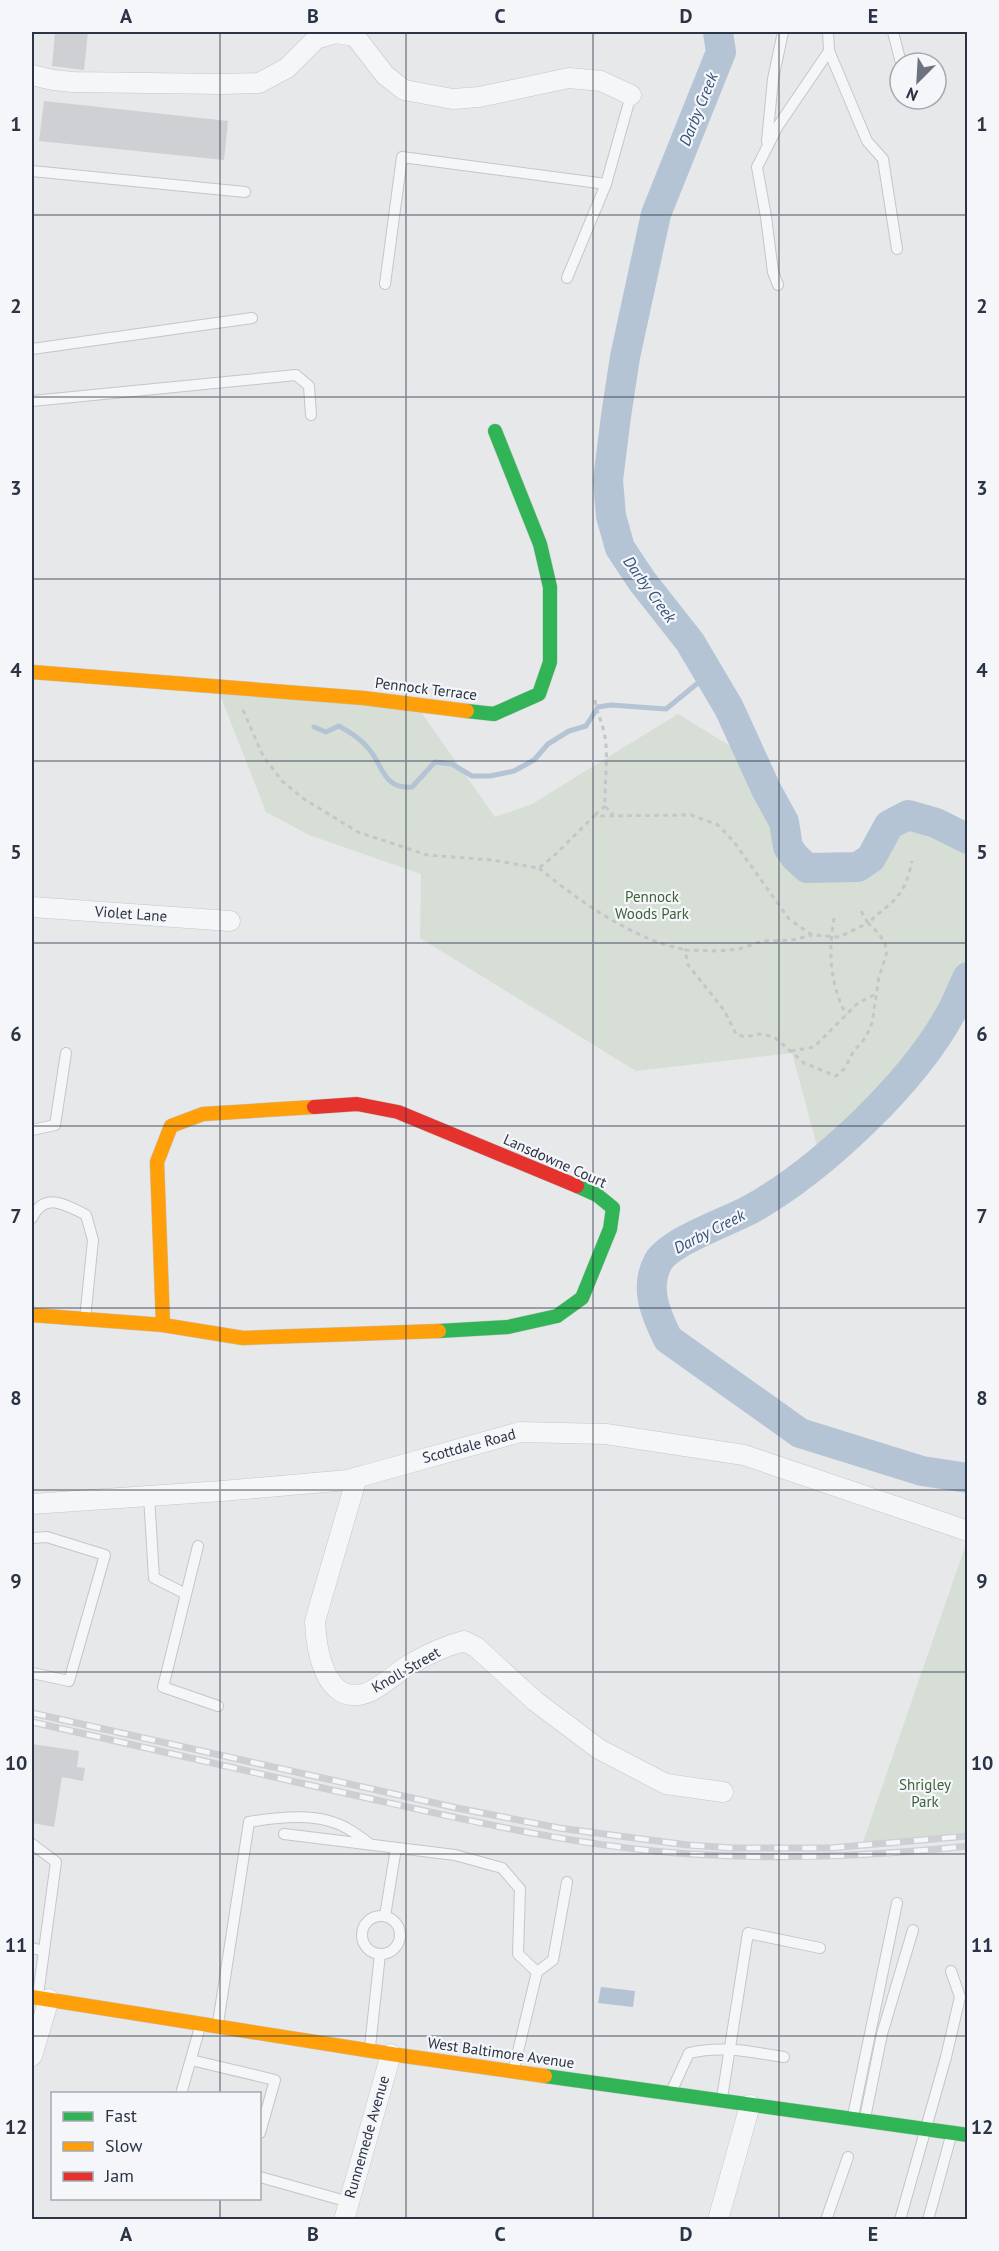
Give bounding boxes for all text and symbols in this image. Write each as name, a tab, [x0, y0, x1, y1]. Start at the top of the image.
text: A	[120, 3, 133, 29]
text: B	[307, 3, 319, 29]
text: C	[494, 3, 506, 29]
text: D	[680, 3, 693, 29]
text: E	[868, 3, 878, 29]
north arrow	[888, 51, 948, 111]
water label: Darby Creek	[674, 69, 722, 149]
text: N	[903, 83, 921, 106]
text: 1	[10, 111, 22, 137]
text: 1	[976, 111, 988, 137]
text: 2	[10, 293, 22, 319]
text: 2	[976, 293, 988, 319]
text: 3	[10, 475, 22, 501]
text: 3	[976, 475, 988, 501]
water label: Darby Creek	[619, 552, 681, 627]
text: 4	[10, 657, 22, 683]
text: 4	[976, 657, 988, 683]
street label: Pennock Terrace	[374, 673, 478, 704]
text: 5	[10, 839, 22, 865]
text: 5	[976, 839, 988, 865]
park label: Pennock Woods Park	[615, 887, 690, 923]
street label: Violet Lane	[93, 901, 168, 926]
text: 6	[10, 1021, 22, 1047]
text: 6	[976, 1021, 988, 1047]
street label: Lansdowne Court	[501, 1129, 610, 1192]
text: 7	[10, 1203, 22, 1229]
text: 7	[976, 1203, 988, 1229]
water label: Darby Creek	[670, 1204, 749, 1257]
text: 8	[10, 1385, 22, 1411]
text: 8	[976, 1385, 988, 1411]
street label: Scottdale Road	[420, 1424, 518, 1467]
text: 9	[10, 1568, 22, 1594]
text: 9	[976, 1568, 988, 1594]
street label: Knoll Street	[368, 1642, 443, 1697]
text: 10	[5, 1750, 27, 1776]
text: 10	[971, 1750, 993, 1776]
park label: Shrigley Park	[899, 1775, 951, 1811]
text: 11	[5, 1932, 27, 1958]
text: 11	[971, 1932, 993, 1958]
street label: West Baltimore Avenue	[427, 2033, 576, 2072]
street label: Runnemede Avenue	[340, 2073, 393, 2200]
legend	[51, 2092, 261, 2200]
text: Fast	[105, 2104, 137, 2127]
text: 12	[5, 2114, 27, 2140]
text: 12	[971, 2114, 993, 2140]
text: Slow	[105, 2134, 143, 2157]
text: Jam	[104, 2164, 134, 2187]
text: A	[120, 2221, 133, 2247]
text: B	[307, 2221, 319, 2247]
text: C	[494, 2221, 506, 2247]
text: D	[680, 2221, 693, 2247]
text: E	[868, 2221, 878, 2247]

